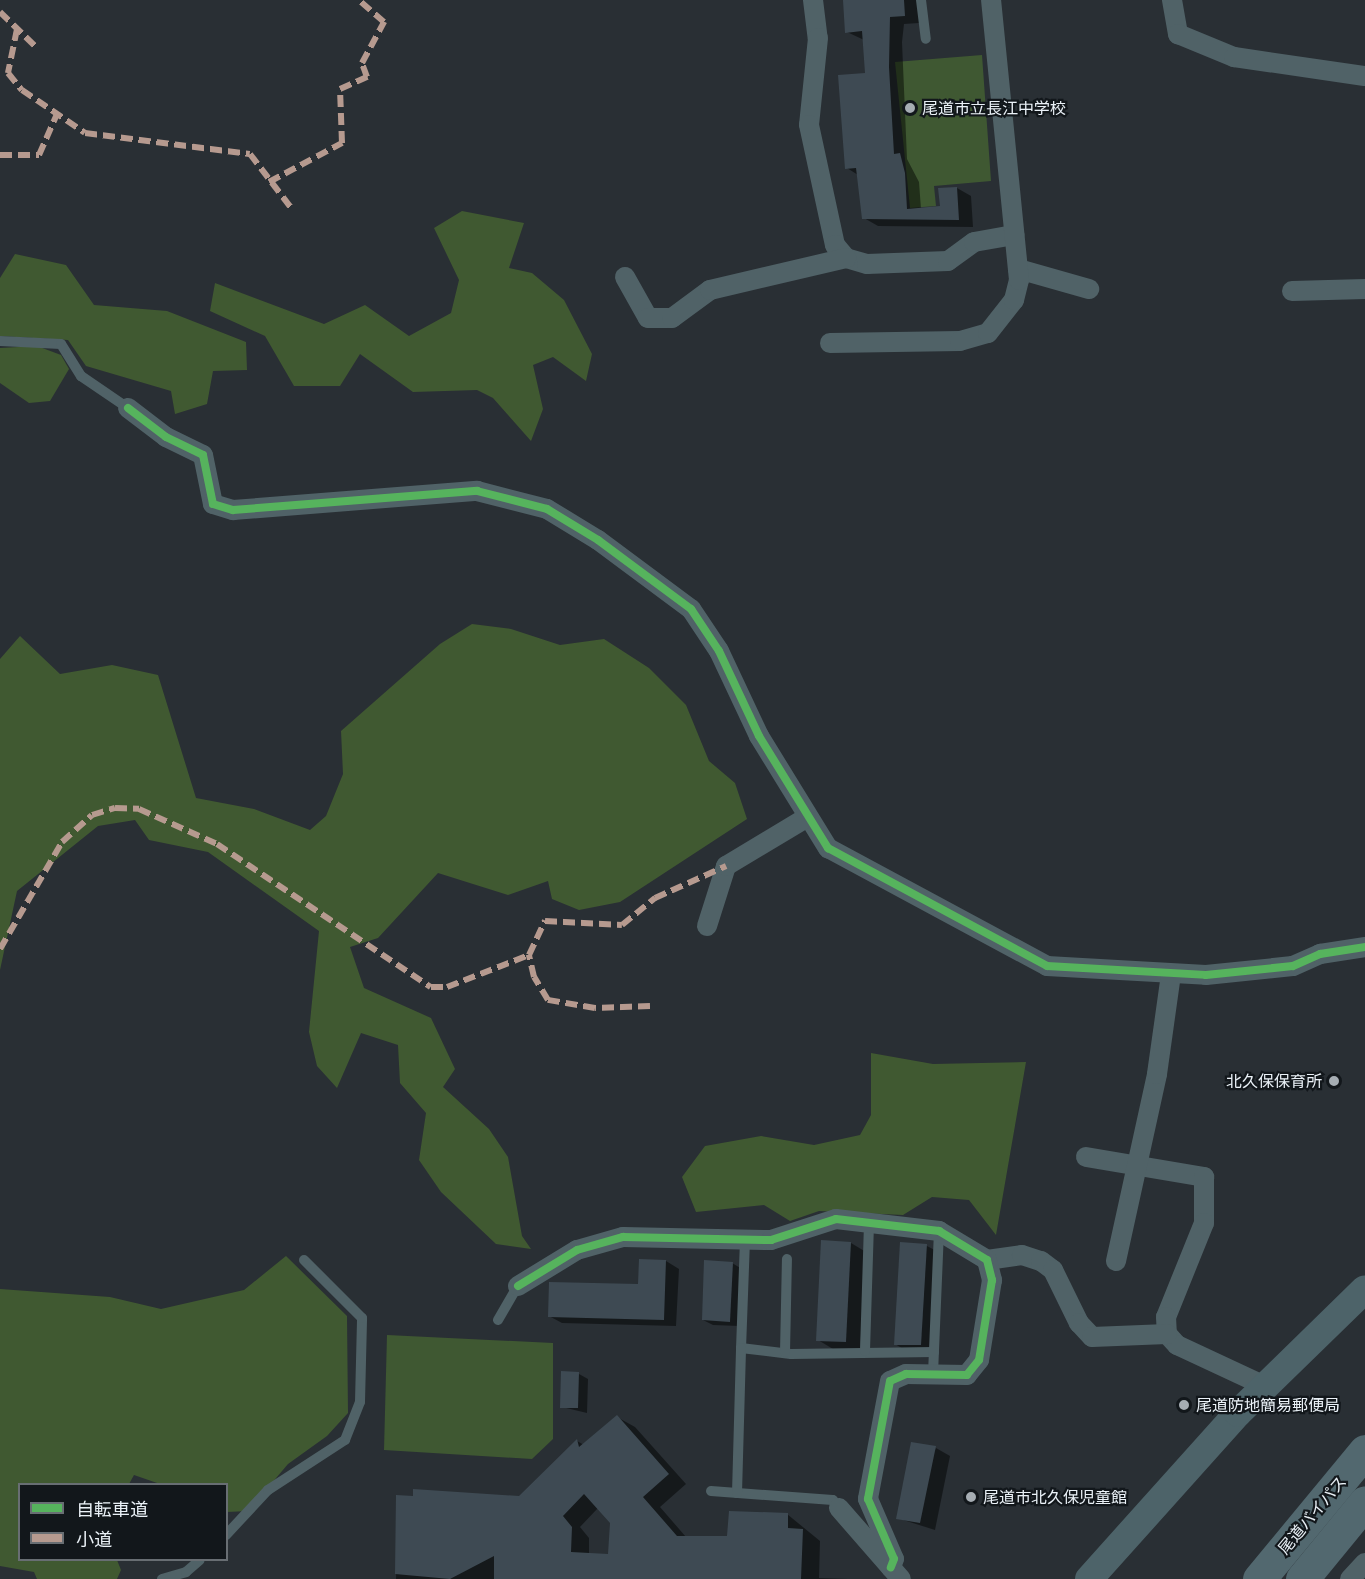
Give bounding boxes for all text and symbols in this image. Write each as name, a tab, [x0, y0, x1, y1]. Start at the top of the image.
place label: 尾道市立長江中学校	[922, 98, 1066, 118]
marker: 尾道市立長江中学校	[903, 101, 917, 115]
place label: 北久保保育所	[1226, 1071, 1322, 1091]
marker: 北久保保育所	[1327, 1074, 1341, 1088]
place label: 尾道防地簡易郵便局	[1196, 1395, 1340, 1415]
marker: 尾道防地簡易郵便局	[1177, 1398, 1191, 1412]
street label: 尾道バイパス	[1274, 1472, 1350, 1558]
legend	[18, 1483, 228, 1561]
place label: 尾道市北久保児童館	[983, 1487, 1127, 1507]
marker: 尾道市北久保児童館	[964, 1490, 978, 1504]
text: 自転車道	[76, 1497, 148, 1521]
text: 小道	[76, 1527, 112, 1551]

